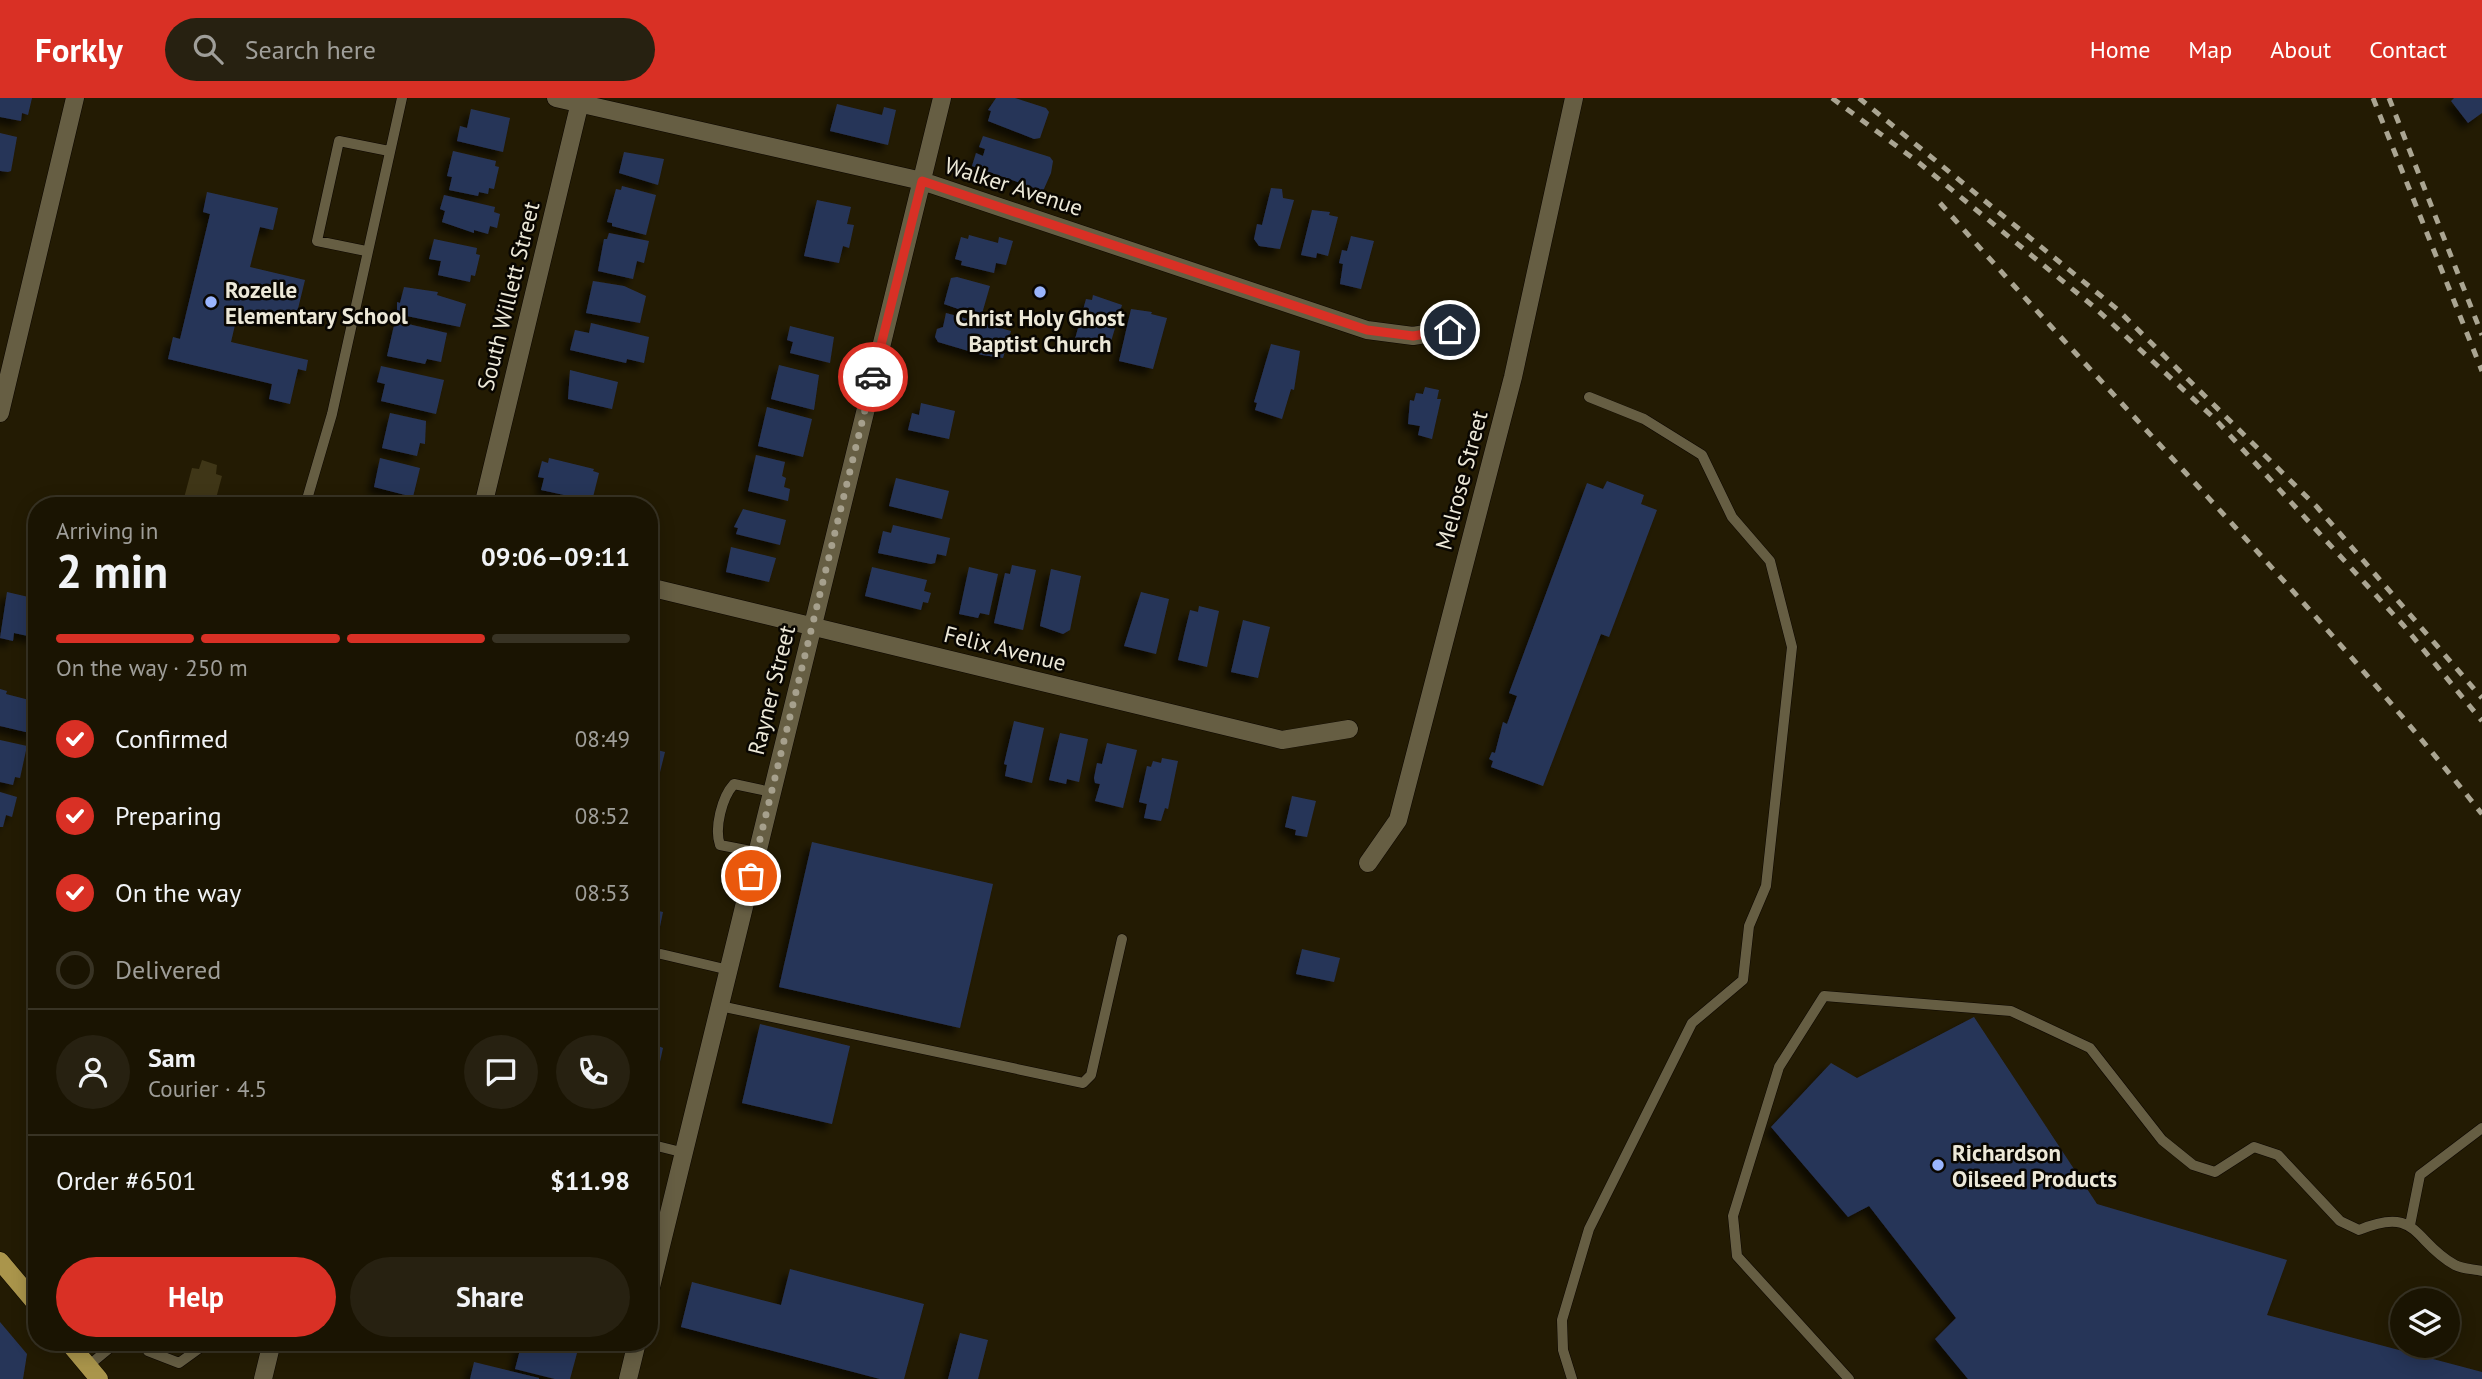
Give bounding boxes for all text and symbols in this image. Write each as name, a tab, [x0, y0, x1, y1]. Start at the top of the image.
search box	[165, 18, 655, 81]
text: Forkly	[35, 28, 123, 71]
icon: search	[189, 30, 227, 68]
text: Search here	[245, 33, 376, 66]
text: Home	[2090, 34, 2150, 65]
text: Map	[2188, 34, 2232, 65]
text: About	[2270, 34, 2331, 65]
text: Contact	[2369, 34, 2447, 65]
street label: Walker Avenue	[941, 150, 1087, 222]
street label: South Willett Street	[470, 198, 546, 394]
place label: Rozelle Elementary School	[225, 275, 408, 330]
marker: Christ Holy Ghost Baptist Church	[1032, 284, 1048, 300]
marker: Rozelle Elementary School	[203, 294, 219, 310]
pin	[1420, 300, 1480, 360]
place label: Christ Holy Ghost Baptist Church	[955, 303, 1125, 358]
icon: home	[1431, 311, 1469, 349]
courier	[838, 342, 908, 412]
icon: car	[854, 358, 892, 396]
street label: Melrose Street	[1428, 407, 1494, 553]
text: Arriving in	[56, 516, 158, 545]
text: 09:06–09:11	[481, 540, 630, 573]
text: 2 min	[56, 541, 168, 601]
street label: Felix Avenue	[941, 619, 1069, 677]
street label: Rayner Street	[741, 622, 801, 758]
text: On the way · 250 m	[56, 653, 248, 682]
icon: check	[56, 720, 94, 758]
text: Confirmed	[115, 722, 228, 755]
text: 08:49	[575, 724, 630, 753]
icon: check	[56, 797, 94, 835]
text: Preparing	[115, 799, 222, 832]
text: 08:52	[575, 801, 630, 830]
pin	[721, 846, 781, 906]
icon: bag	[732, 857, 770, 895]
icon: check	[56, 874, 94, 912]
text: On the way	[115, 876, 241, 909]
text: 08:53	[575, 878, 630, 907]
text: Delivered	[115, 953, 221, 986]
button: person	[56, 1035, 130, 1109]
button: chat	[464, 1035, 538, 1109]
button: phone	[556, 1035, 630, 1109]
text: Sam	[148, 1041, 196, 1074]
text: Courier · 4.5	[148, 1074, 267, 1103]
place label: Richardson Oilseed Products	[1952, 1138, 2117, 1193]
marker: Richardson Oilseed Products	[1930, 1157, 1946, 1173]
text: Order #6501	[56, 1164, 196, 1197]
text: $11.98	[550, 1164, 630, 1197]
button: Help	[56, 1257, 336, 1337]
button: Share	[350, 1257, 630, 1337]
map controls	[2390, 1288, 2460, 1358]
button: layers	[2390, 1288, 2460, 1358]

